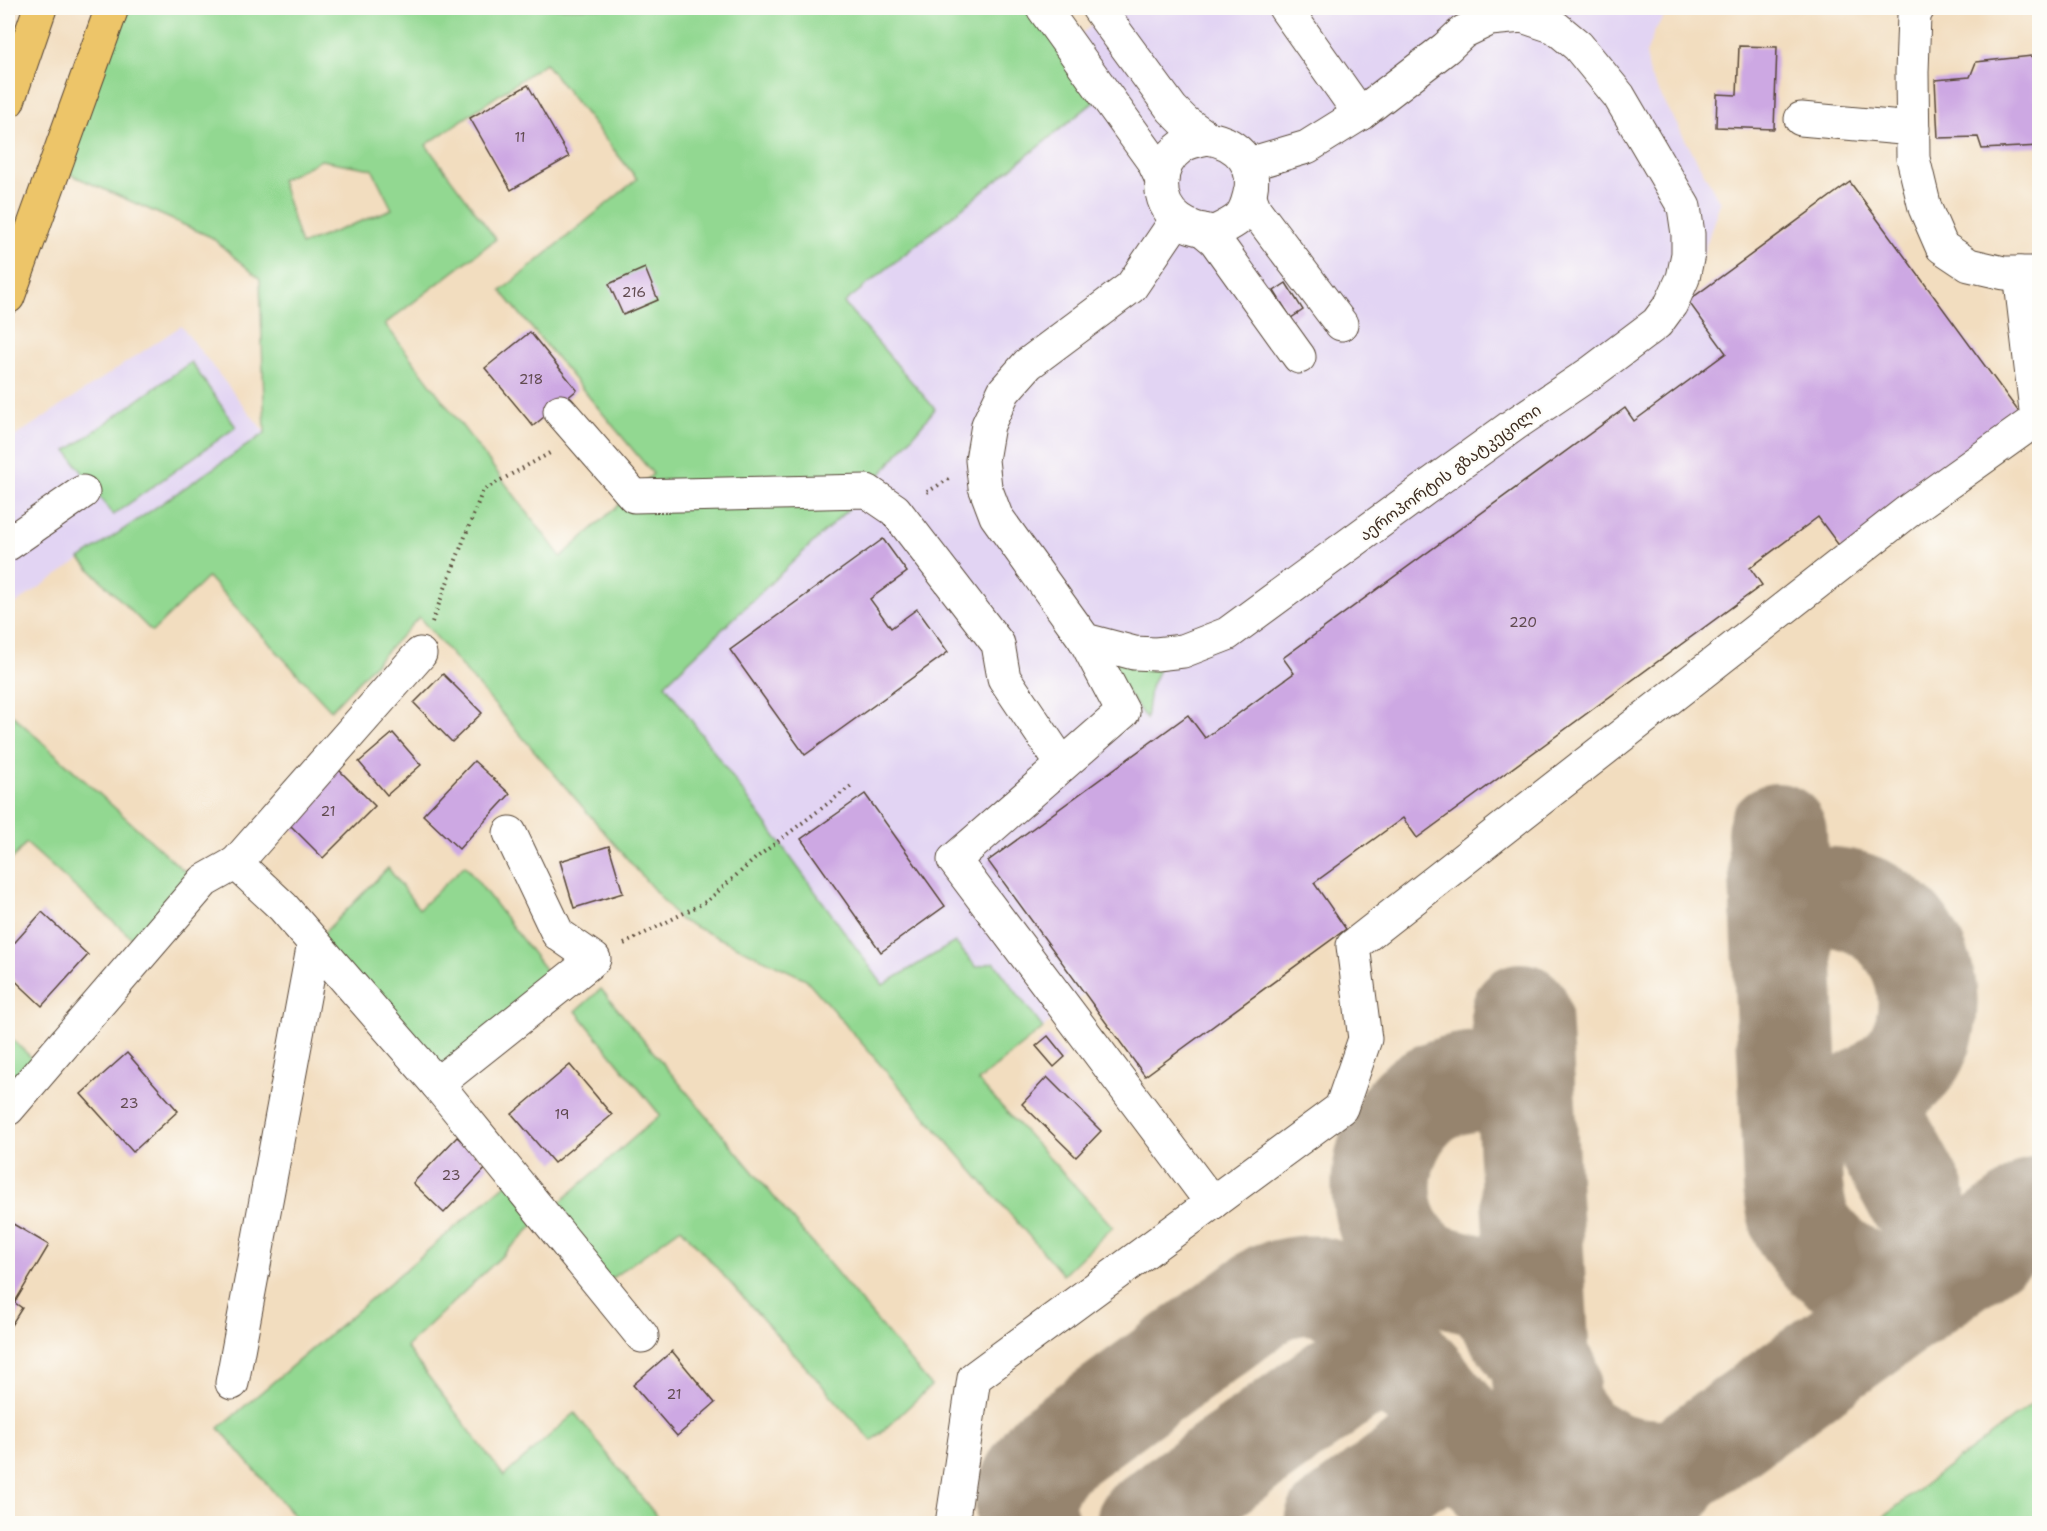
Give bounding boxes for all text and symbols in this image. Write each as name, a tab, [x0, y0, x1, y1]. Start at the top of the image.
house number: 11	[514, 128, 526, 146]
house number: 216	[622, 283, 646, 301]
house number: 218	[519, 370, 543, 388]
street label: აეროპორტის გზატკეცილი	[1355, 399, 1545, 545]
house number: 220	[1509, 613, 1537, 631]
house number: 21	[321, 802, 335, 820]
house number: 23	[120, 1094, 138, 1112]
house number: 19	[554, 1105, 570, 1123]
house number: 23	[442, 1166, 460, 1184]
house number: 21	[667, 1385, 681, 1403]

